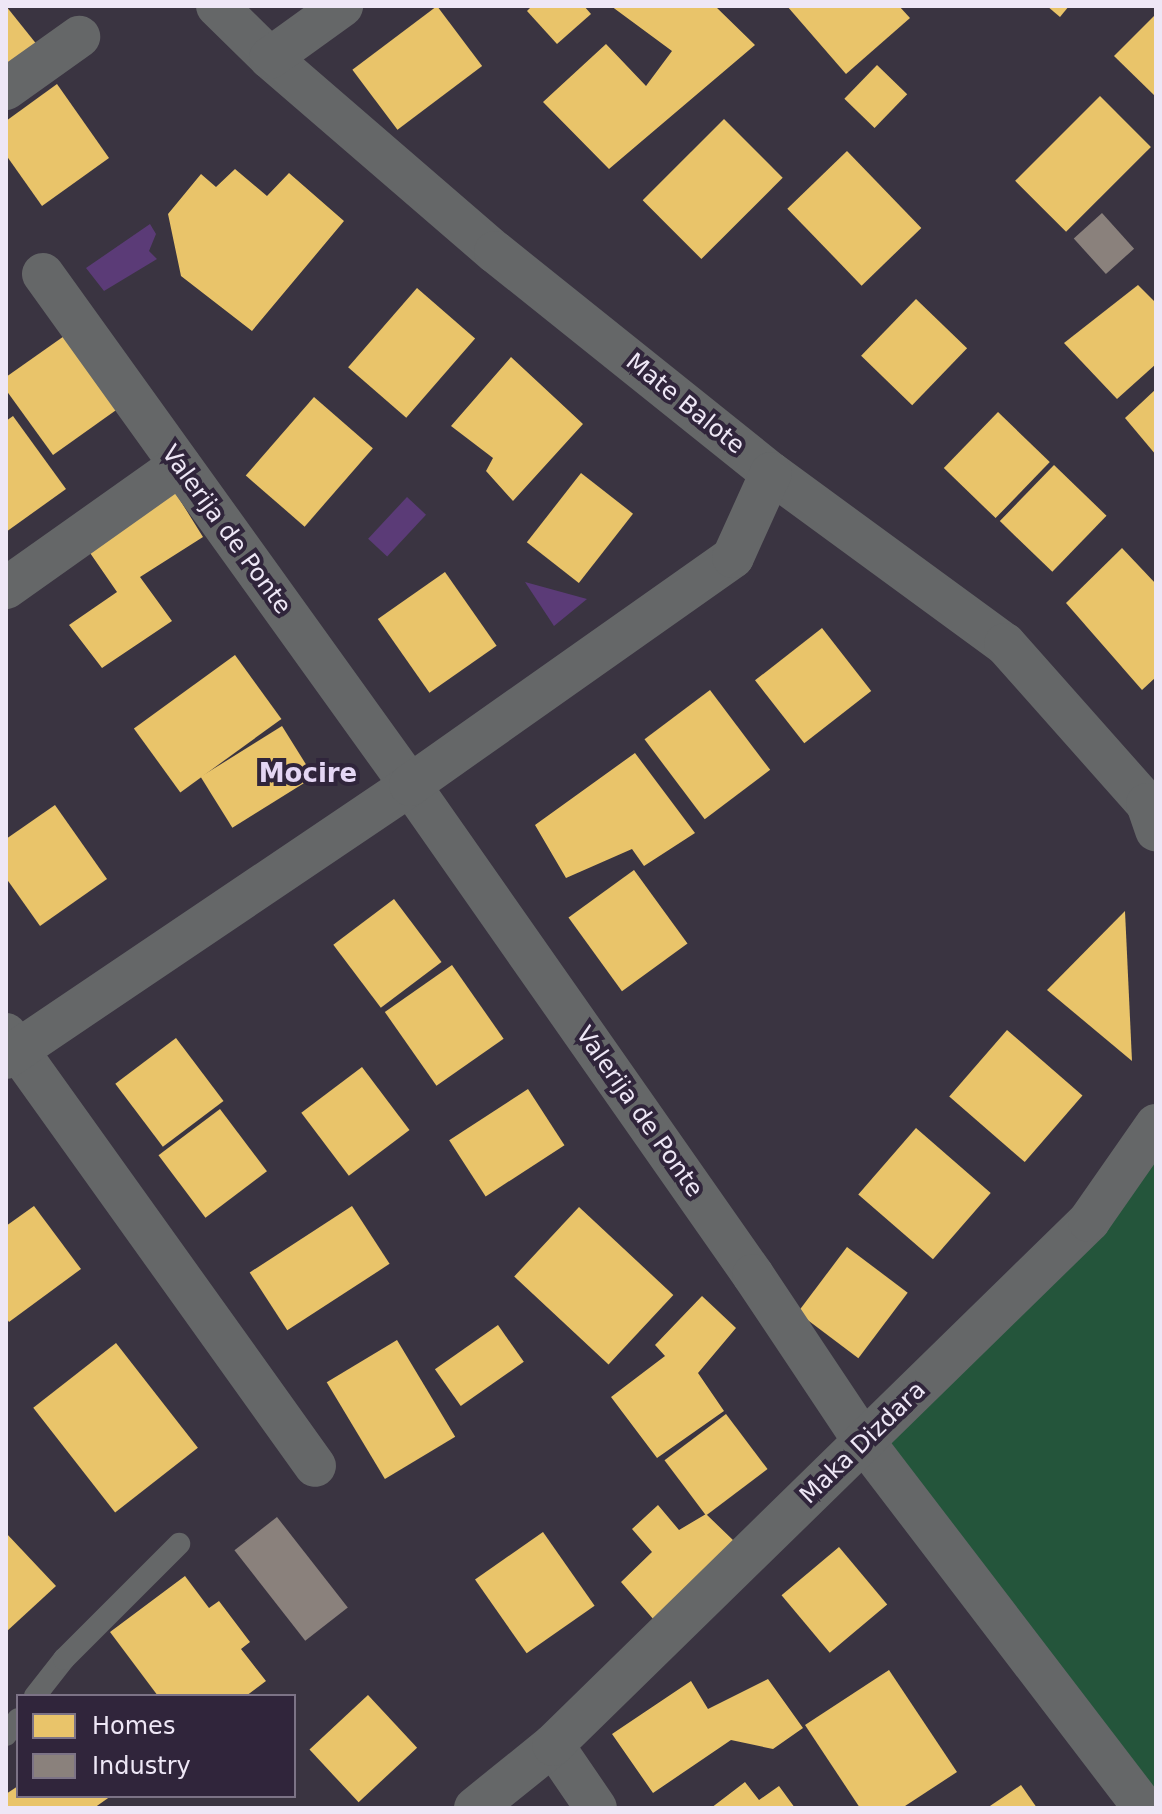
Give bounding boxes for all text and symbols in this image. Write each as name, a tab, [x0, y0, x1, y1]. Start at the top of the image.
street label: Mate Balote	[620, 348, 750, 460]
street label: Valerija de Ponte	[155, 440, 297, 620]
district label: Mocire	[259, 758, 357, 790]
street label: Valerija de Ponte	[569, 1021, 709, 1203]
street label: Maka Dizdara	[794, 1376, 932, 1510]
legend	[16, 1694, 296, 1798]
text: Homes	[92, 1712, 175, 1740]
text: Industry	[92, 1752, 191, 1780]

